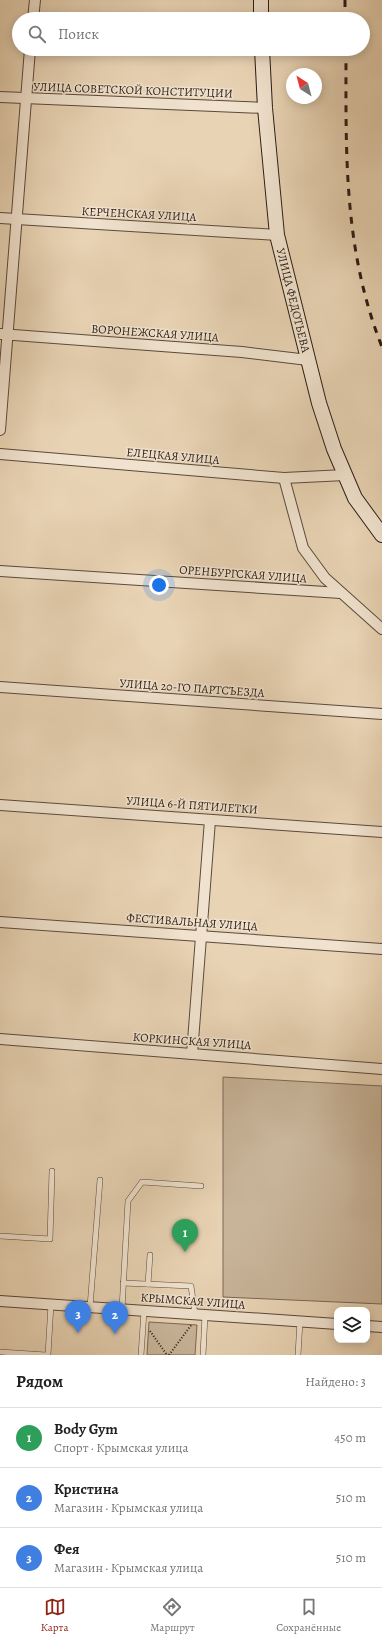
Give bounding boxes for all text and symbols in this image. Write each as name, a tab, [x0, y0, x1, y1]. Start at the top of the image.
search box	[12, 12, 370, 56]
icon: search	[26, 23, 48, 45]
text: Поиск	[58, 24, 99, 44]
north arrow	[286, 68, 322, 104]
street label: УЛИЦА СОВЕТСКОЙ КОНСТИТУЦИИ	[33, 79, 233, 101]
street label: КЕРЧЕНСКАЯ УЛИЦА	[81, 203, 198, 225]
street label: УЛИЦА ФЕДОТЬЕВА	[273, 246, 314, 355]
street label: ВОРОНЕЖСКАЯ УЛИЦА	[91, 321, 220, 346]
street label: ЕЛЕЦКАЯ УЛИЦА	[126, 444, 221, 468]
street label: ОРЕНБУРГСКАЯ УЛИЦА	[179, 562, 308, 587]
your location	[149, 575, 169, 595]
street label: УЛИЦА 20-ГО ПАРТСЪЕЗДА	[119, 675, 266, 701]
street label: УЛИЦА 6-Й ПЯТИЛЕТКИ	[126, 792, 258, 818]
street label: ФЕСТИВАЛЬНАЯ УЛИЦА	[126, 909, 259, 935]
street label: КОРКИНСКАЯ УЛИЦА	[132, 1029, 253, 1053]
pin: 1	[172, 1219, 198, 1252]
street label: КРЫМСКАЯ УЛИЦА	[140, 1289, 247, 1313]
pin: 3	[65, 1300, 91, 1333]
pin: 2	[102, 1301, 128, 1334]
map controls	[334, 1307, 370, 1343]
button: layers	[334, 1307, 370, 1343]
text: Рядом	[16, 1370, 63, 1393]
text: Найдено: 3	[305, 1373, 366, 1390]
text: Body Gym	[54, 1419, 118, 1439]
text: 1	[27, 1429, 31, 1446]
text: 450 m	[334, 1429, 366, 1446]
text: Спорт · Крымская улица	[54, 1439, 189, 1456]
text: Кристина	[54, 1479, 119, 1499]
text: 2	[26, 1489, 32, 1506]
text: 510 m	[336, 1489, 366, 1506]
text: Магазин · Крымская улица	[54, 1499, 203, 1516]
text: Фея	[54, 1539, 80, 1559]
text: 3	[26, 1549, 32, 1566]
text: 510 m	[336, 1549, 366, 1566]
text: Магазин · Крымская улица	[54, 1559, 203, 1576]
tab: Карта	[41, 1596, 69, 1635]
tab: Маршрут	[150, 1596, 195, 1635]
tab: Сохранённые	[276, 1596, 341, 1635]

